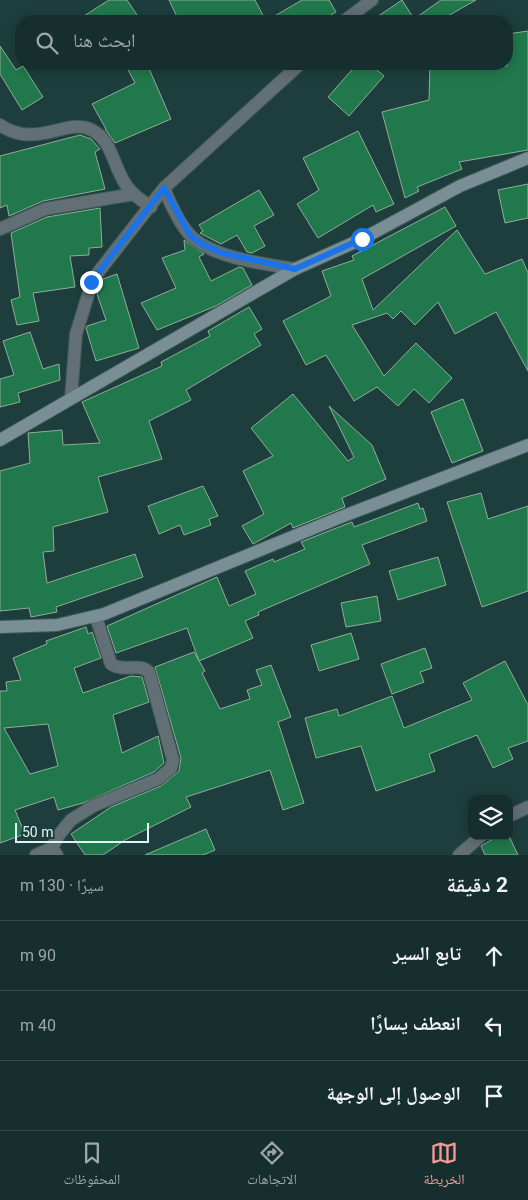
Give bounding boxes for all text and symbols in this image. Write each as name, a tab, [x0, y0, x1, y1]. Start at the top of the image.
search box	[15, 15, 513, 70]
icon: search	[33, 29, 61, 57]
text: ابحث هنا	[73, 29, 136, 52]
route start	[351, 228, 374, 251]
route end	[80, 271, 103, 294]
map controls	[468, 795, 513, 840]
button: layers	[468, 795, 513, 840]
scale bar	[15, 820, 149, 843]
text: 50 m	[22, 824, 54, 840]
text: 2 دقيقة	[447, 873, 508, 897]
text: سيرًا · 130 m	[20, 876, 104, 895]
text: تابع السير	[393, 942, 461, 965]
icon: ahead	[480, 942, 508, 970]
text: 90 m	[20, 946, 56, 965]
text: انعطف يسارًا	[370, 1012, 461, 1035]
icon: left	[480, 1012, 508, 1040]
text: 40 m	[20, 1016, 56, 1035]
text: الوصول إلى الوجهة	[327, 1082, 461, 1105]
icon: arrive	[480, 1082, 508, 1110]
tab: المحفوظات	[63, 1139, 120, 1193]
tab: الاتجاهات	[247, 1139, 297, 1193]
tab: الخريطة	[423, 1139, 465, 1193]

